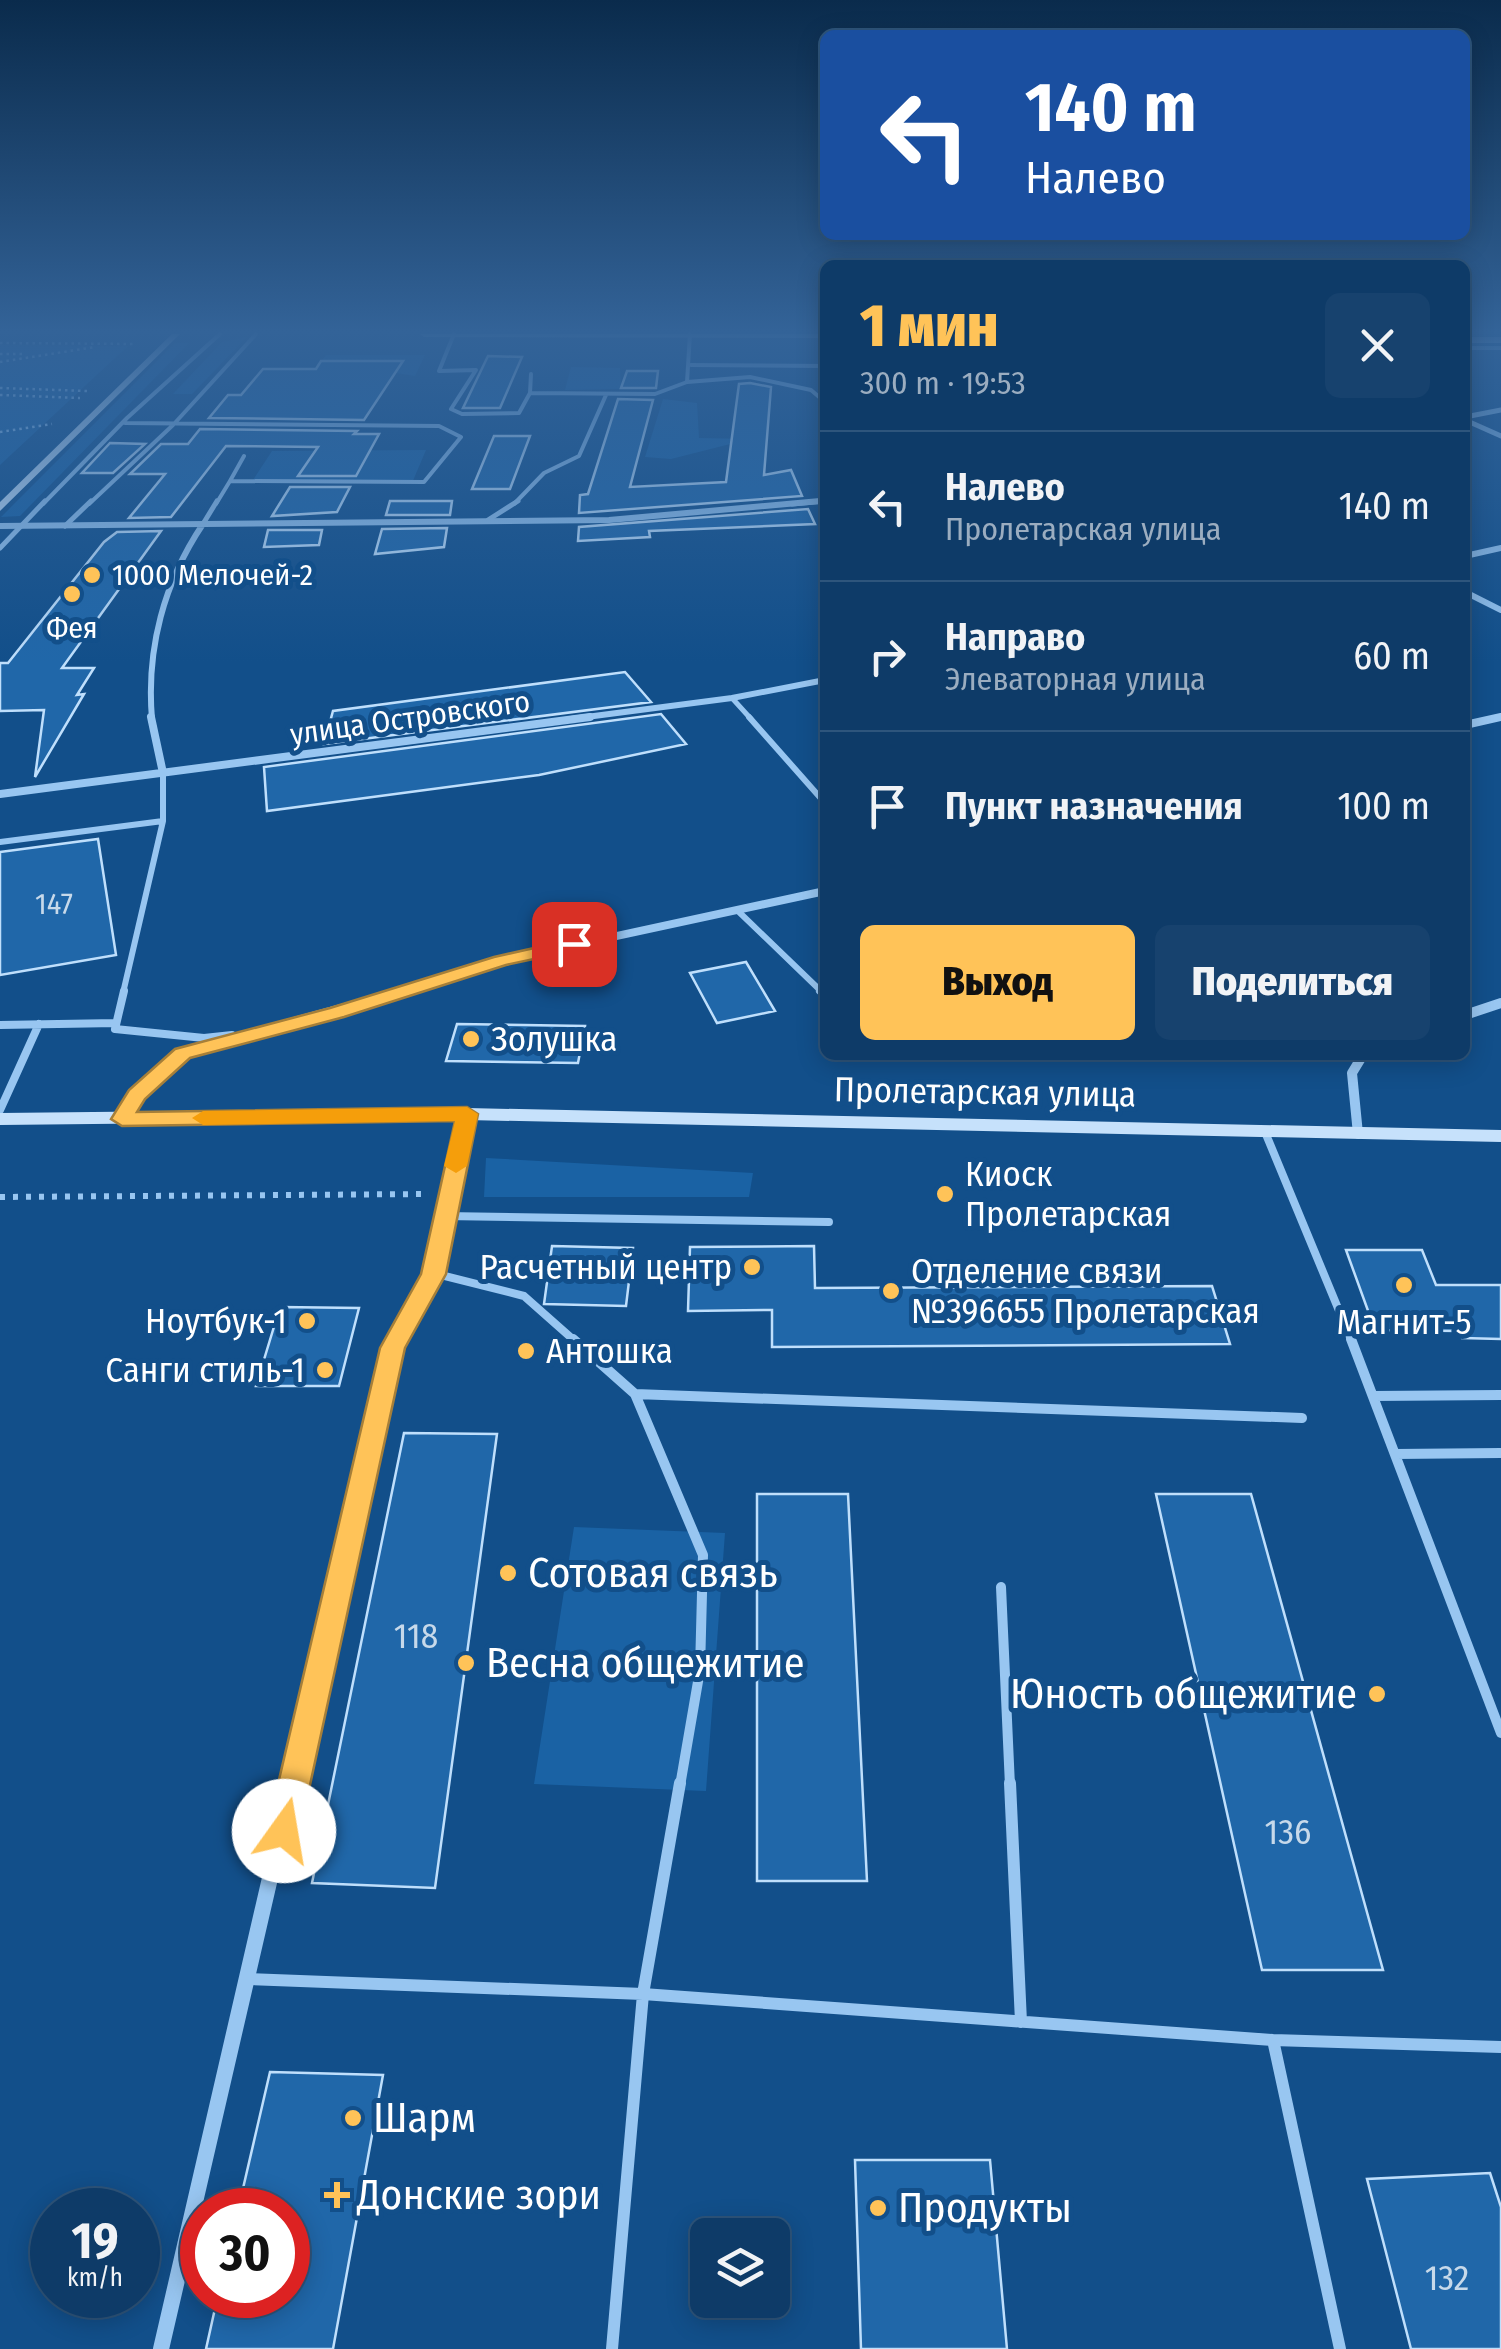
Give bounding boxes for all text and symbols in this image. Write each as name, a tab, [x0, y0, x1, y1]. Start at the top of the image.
text: 140 m	[1025, 66, 1197, 150]
icon: left	[860, 70, 990, 200]
text: Налево	[1025, 151, 1166, 205]
text: 1 мин	[860, 290, 999, 362]
button: close	[1325, 293, 1430, 398]
text: 300 m · 19:53	[860, 364, 1026, 402]
text: Налево	[945, 464, 1065, 510]
icon: left	[860, 479, 915, 534]
text: 140 m	[1339, 483, 1430, 529]
text: Пролетарская улица	[945, 510, 1221, 548]
place label: 1000 Мелочей-2	[112, 557, 313, 593]
marker: 1000 Мелочей-2	[81, 564, 103, 586]
marker: Фея	[61, 583, 83, 605]
place label: Фея	[46, 610, 98, 646]
text: Направо	[945, 614, 1085, 660]
icon: right	[860, 629, 915, 684]
text: 60 m	[1353, 633, 1430, 679]
text: Элеваторная улица	[945, 660, 1206, 698]
street label: улица Островского	[288, 683, 532, 753]
icon: arrive	[860, 779, 915, 834]
text: Пункт назначения	[945, 783, 1243, 829]
text: 100 m	[1337, 783, 1430, 829]
house number: 147	[35, 886, 73, 922]
pin	[532, 902, 617, 987]
icon: arrive	[547, 917, 602, 972]
button: Выход	[860, 925, 1135, 1040]
button: Поделиться	[1155, 925, 1430, 1040]
place label: Золушка	[491, 1018, 617, 1060]
marker: Золушка	[460, 1028, 482, 1050]
street label: Пролетарская улица	[834, 1068, 1136, 1116]
place label: Киоск Пролетарская	[965, 1153, 1171, 1235]
marker: Киоск Пролетарская	[934, 1183, 956, 1205]
place label: Расчетный центр	[480, 1246, 732, 1288]
place label: Отделение связи №396655 Пролетарская	[911, 1250, 1260, 1332]
marker: Расчетный центр	[741, 1256, 763, 1278]
marker: Магнит-5	[1393, 1274, 1415, 1296]
marker: Отделение связи №396655 Пролетарская	[880, 1280, 902, 1302]
place label: Ноутбук-1	[145, 1300, 287, 1342]
place label: Магнит-5	[1336, 1301, 1472, 1343]
marker: Ноутбук-1	[296, 1310, 318, 1332]
place label: Антошка	[546, 1330, 673, 1372]
marker: Антошка	[515, 1340, 537, 1362]
place label: Санги стиль-1	[105, 1349, 305, 1391]
marker: Санги стиль-1	[314, 1359, 336, 1381]
place label: Сотовая связь	[528, 1548, 778, 1598]
marker: Сотовая связь	[497, 1562, 519, 1584]
house number: 118	[394, 1615, 438, 1657]
place label: Весна общежитие	[486, 1638, 804, 1688]
marker: Весна общежитие	[455, 1652, 477, 1674]
place label: Юность общежитие	[1010, 1669, 1357, 1719]
marker: Юность общежитие	[1366, 1683, 1388, 1705]
position arrow	[232, 1779, 336, 1883]
house number: 136	[1265, 1811, 1311, 1853]
place label: Шарм	[373, 2093, 476, 2143]
marker: Шарм	[342, 2107, 364, 2129]
place label: Донские зори	[356, 2170, 601, 2220]
place label: Продукты	[898, 2183, 1072, 2233]
marker: Донские зори	[326, 2184, 348, 2206]
speed limit sign: 30	[180, 2188, 310, 2318]
marker: Продукты	[867, 2197, 889, 2219]
text: 19	[71, 2211, 118, 2271]
map controls	[690, 2218, 790, 2318]
button: layers	[690, 2218, 790, 2318]
house number: 132	[1425, 2257, 1469, 2299]
text: km/h	[67, 2263, 123, 2293]

